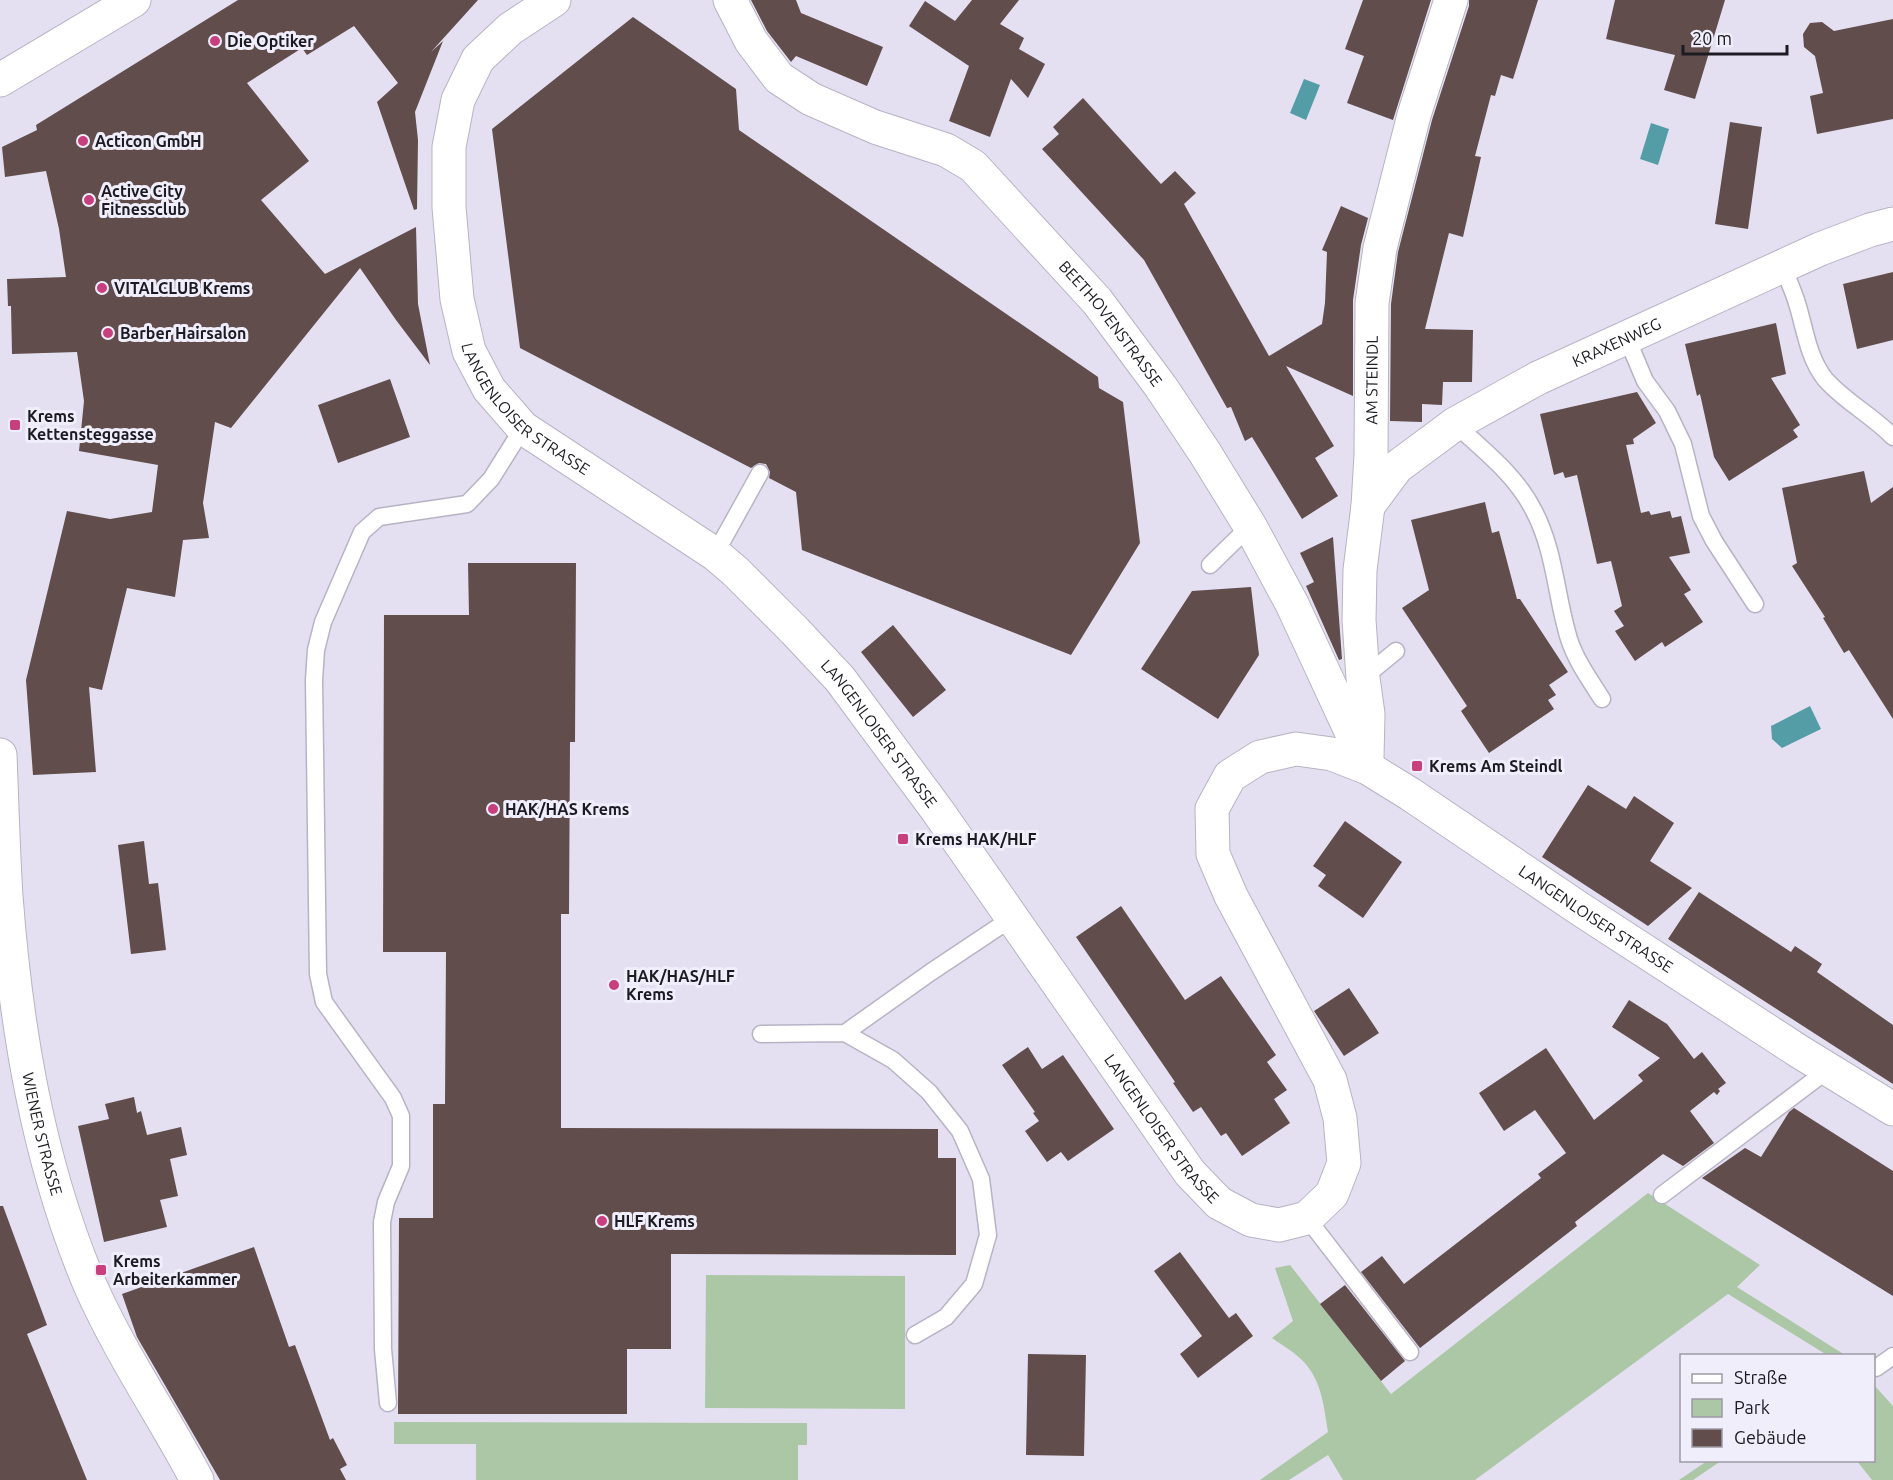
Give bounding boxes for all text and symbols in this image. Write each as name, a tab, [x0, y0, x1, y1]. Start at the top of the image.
scale bar	[1683, 18, 1786, 56]
text: 20 m	[1692, 28, 1732, 48]
place label: Die Optiker	[227, 32, 314, 50]
marker: Die Optiker	[208, 34, 222, 48]
place label: Acticon GmbH	[95, 132, 202, 150]
marker: Acticon GmbH	[76, 134, 90, 148]
place label: Active City Fitnessclub	[101, 182, 187, 218]
marker: Active City Fitnessclub	[82, 193, 96, 207]
street label: BEETHOVENSTRASSE	[1056, 257, 1166, 390]
place label: VITALCLUB Krems	[114, 279, 250, 297]
marker: VITALCLUB Krems	[95, 281, 109, 295]
street label: KRAXENWEG	[1569, 314, 1664, 370]
place label: Barber Hairsalon	[120, 324, 246, 342]
marker: Barber Hairsalon	[101, 326, 115, 340]
street label: AM STEINDL	[1362, 335, 1381, 425]
street label: LANGENLOISER STRASSE	[458, 341, 593, 478]
place label: Krems Kettensteggasse	[27, 407, 154, 443]
marker: Krems Kettensteggasse	[8, 418, 22, 432]
street label: LANGENLOISER STRASSE	[817, 656, 941, 811]
place label: Krems Am Steindl	[1429, 757, 1563, 775]
marker: Krems Am Steindl	[1410, 759, 1424, 773]
place label: HAK/HAS Krems	[505, 800, 629, 818]
marker: HAK/HAS Krems	[486, 802, 500, 816]
place label: Krems HAK/HLF	[915, 830, 1036, 848]
marker: Krems HAK/HLF	[896, 832, 910, 846]
street label: LANGENLOISER STRASSE	[1516, 861, 1676, 976]
place label: HAK/HAS/HLF Krems	[626, 967, 735, 1003]
marker: HAK/HAS/HLF Krems	[607, 978, 621, 992]
street label: LANGENLOISER STRASSE	[1101, 1051, 1223, 1207]
street label: WIENER STRASSE	[19, 1071, 66, 1198]
place label: HLF Krems	[614, 1212, 695, 1230]
marker: HLF Krems	[595, 1214, 609, 1228]
place label: Krems Arbeiterkammer	[113, 1252, 238, 1288]
marker: Krems Arbeiterkammer	[94, 1263, 108, 1277]
legend	[1680, 1354, 1875, 1462]
text: Straße	[1734, 1367, 1787, 1387]
text: Park	[1734, 1397, 1770, 1417]
text: Gebäude	[1734, 1427, 1806, 1447]

